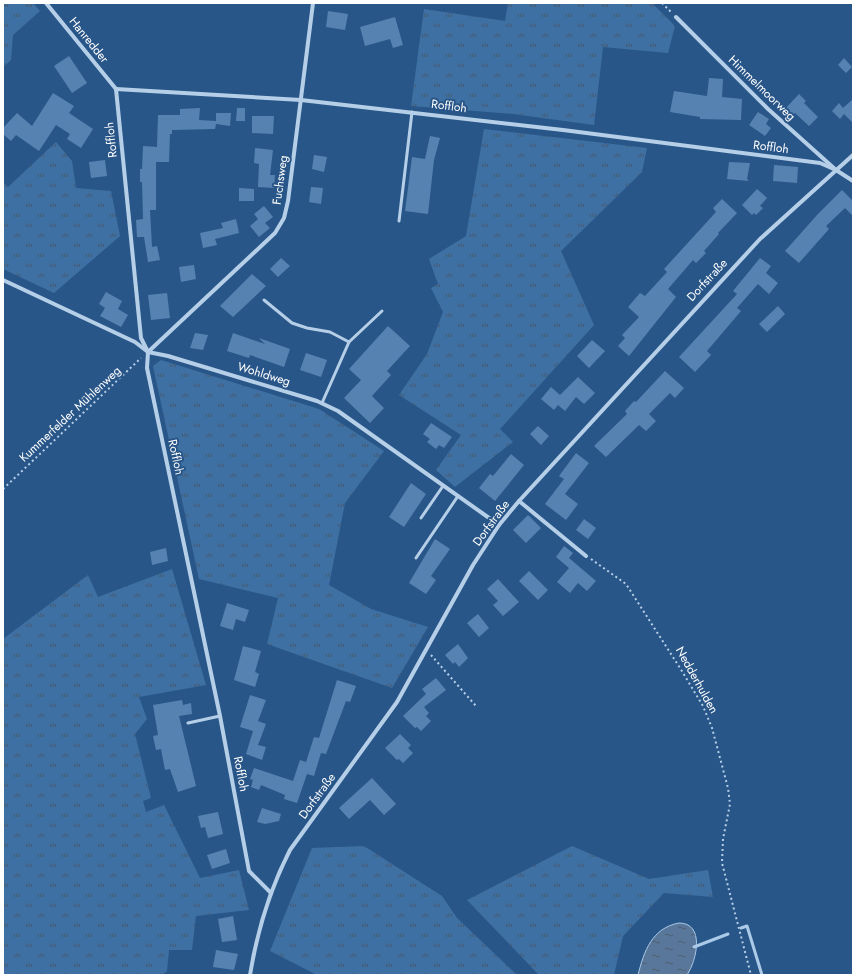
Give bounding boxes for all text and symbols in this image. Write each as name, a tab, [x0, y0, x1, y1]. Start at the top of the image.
street label: Hanredder	[65, 13, 114, 68]
street label: Himmelmoorweg	[724, 51, 800, 125]
street label: Roffloh	[430, 95, 468, 117]
street label: Roffloh	[100, 121, 122, 159]
street label: Roffloh	[752, 136, 790, 158]
street label: Fuchsweg	[268, 154, 292, 206]
street label: Dorfstraße	[682, 255, 732, 305]
street label: Wohldweg	[235, 357, 293, 391]
street label: Kummerfelder Mühlenweg	[15, 362, 125, 466]
street label: Roffloh	[163, 438, 189, 476]
street label: Dorfstraße	[468, 496, 514, 550]
street label: Nedderhulden	[671, 643, 723, 717]
street label: Roffloh	[229, 755, 253, 793]
street label: Dorfstraße	[294, 769, 340, 823]

